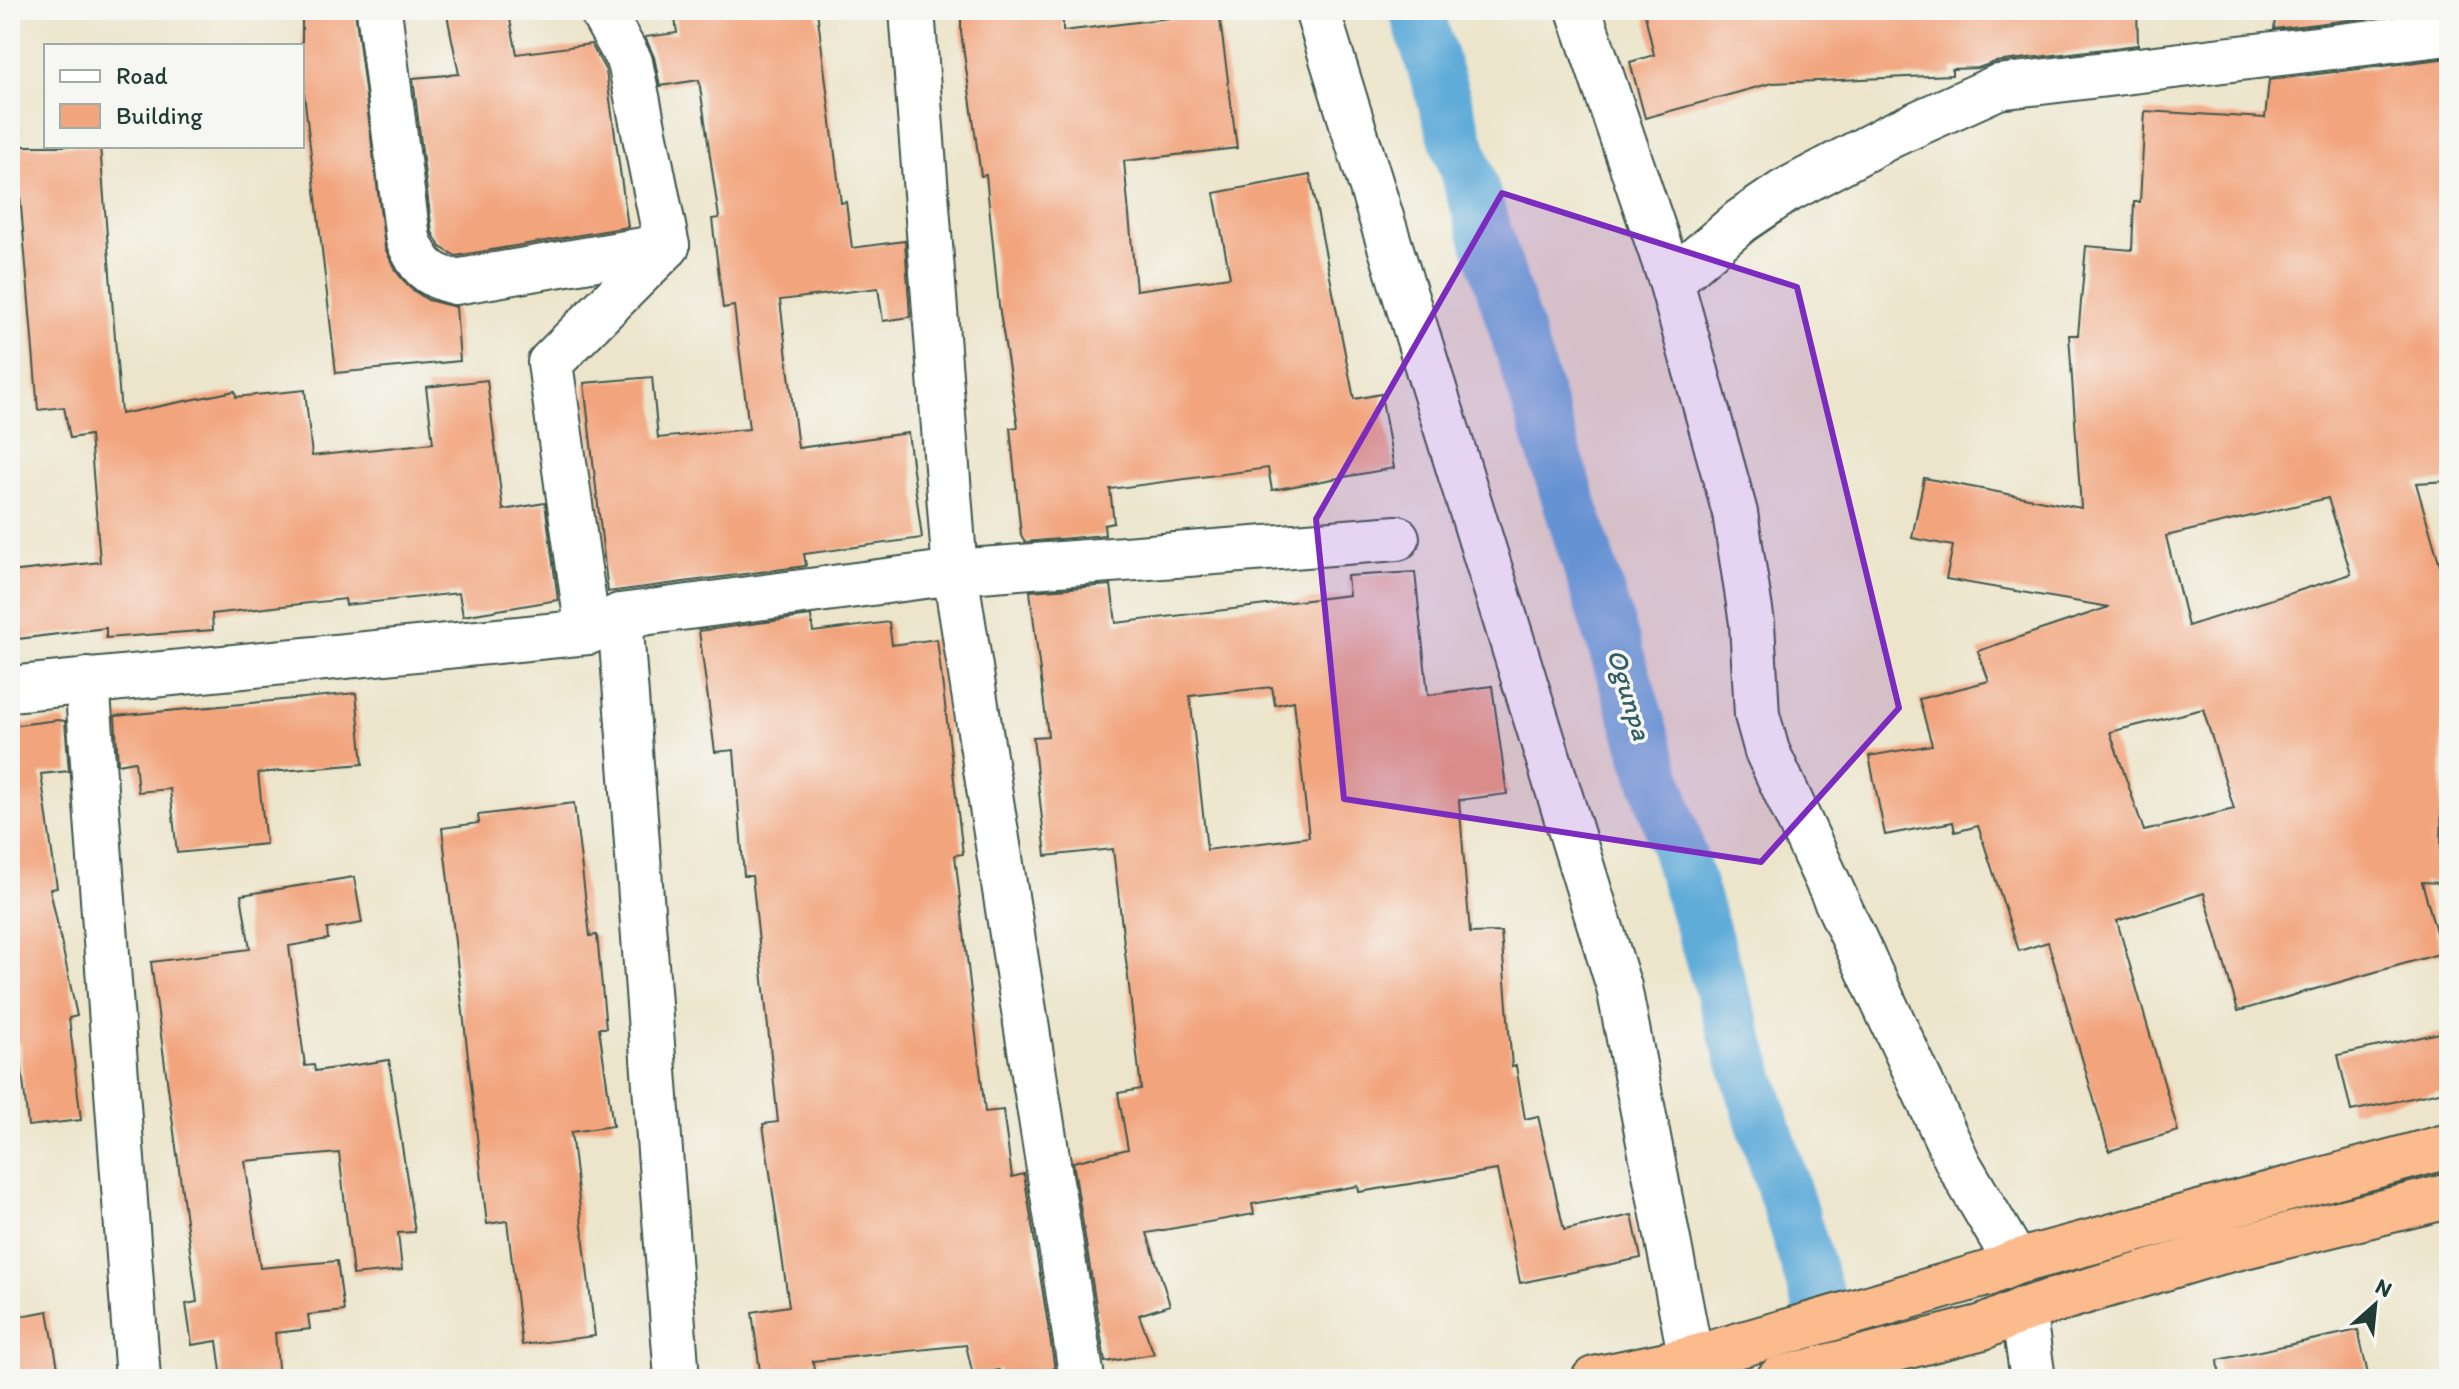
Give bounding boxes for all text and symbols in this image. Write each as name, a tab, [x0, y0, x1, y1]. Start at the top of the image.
legend	[44, 44, 304, 148]
text: Road	[116, 61, 168, 90]
text: Building	[116, 101, 203, 130]
water label: Ogunpa	[1600, 644, 1660, 745]
north arrow	[2335, 1265, 2415, 1345]
text: N	[2371, 1272, 2397, 1303]

